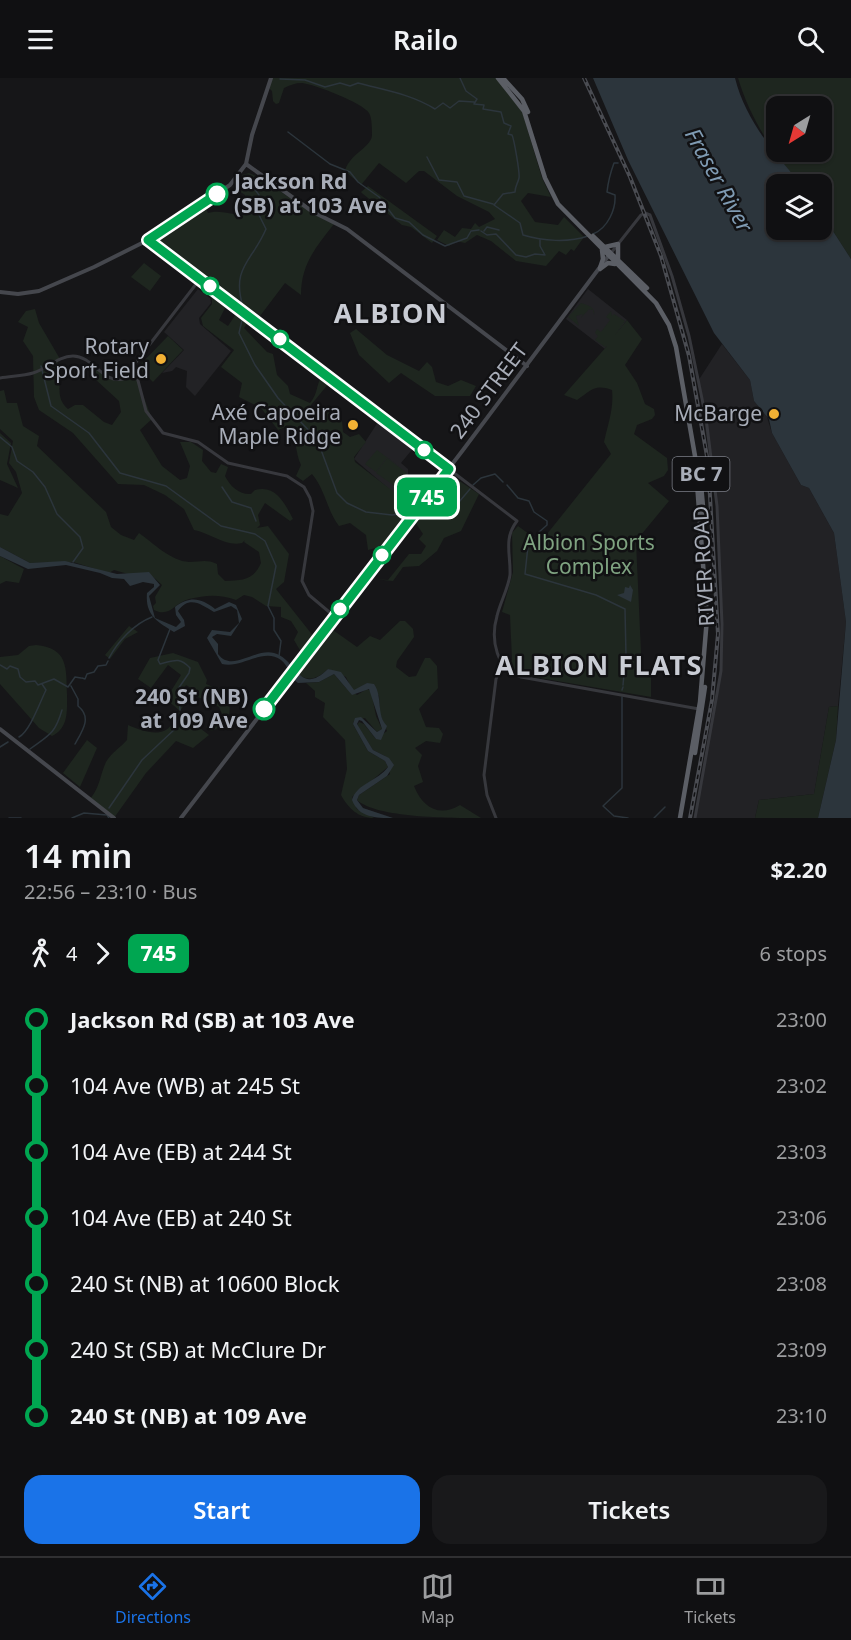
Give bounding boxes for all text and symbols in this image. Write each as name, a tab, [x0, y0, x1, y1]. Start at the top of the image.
text: Railo	[393, 21, 458, 58]
icon: menu	[24, 23, 57, 56]
icon: search	[794, 23, 827, 56]
north arrow	[766, 96, 832, 162]
map controls	[766, 96, 832, 240]
water label: Fraser River	[679, 122, 761, 238]
place label: Jackson Rd (SB) at 103 Ave	[232, 167, 387, 219]
button: layers	[766, 174, 832, 240]
marker: Jackson Rd (SB) at 103 Ave	[206, 183, 228, 205]
unlabelled marker	[201, 277, 219, 295]
district label: ALBION	[334, 294, 448, 331]
unlabelled marker	[271, 330, 289, 348]
place label: Rotary Sport Field	[44, 332, 149, 384]
street label: 240 STREET	[443, 337, 534, 444]
marker: Rotary Sport Field	[154, 352, 168, 366]
place label: Axé Capoeira Maple Ridge	[212, 398, 341, 450]
place label: McBarge	[674, 399, 762, 427]
marker: McBarge	[767, 407, 781, 421]
marker: Axé Capoeira Maple Ridge	[346, 418, 360, 432]
unlabelled marker	[415, 441, 433, 459]
road number: BC 7	[672, 457, 730, 491]
line badge: 745	[392, 478, 462, 516]
text: 745	[409, 483, 445, 511]
street label: RIVER ROAD	[686, 505, 720, 627]
park label: Albion Sports Complex	[523, 528, 655, 580]
unlabelled marker	[373, 546, 391, 564]
unlabelled marker	[331, 600, 349, 618]
district label: ALBION FLATS	[495, 646, 703, 683]
place label: 240 St (NB) at 109 Ave	[135, 682, 248, 734]
marker: 240 St (NB) at 109 Ave	[253, 698, 275, 720]
text: 14 min	[24, 833, 132, 878]
text: $2.20	[770, 854, 827, 884]
text: 22:56 – 23:10 · Bus	[24, 878, 197, 905]
icon: walk	[24, 937, 57, 970]
icon: forward	[86, 937, 119, 970]
text: 745	[140, 939, 177, 967]
text: 4	[66, 940, 77, 967]
text: 6 stops	[760, 940, 827, 967]
text: Jackson Rd (SB) at 103 Ave	[70, 1004, 355, 1034]
text: 23:00	[776, 1006, 827, 1033]
text: 104 Ave (WB) at 245 St	[70, 1070, 300, 1100]
text: 23:02	[776, 1072, 827, 1099]
text: 104 Ave (EB) at 244 St	[70, 1136, 292, 1166]
text: 23:03	[776, 1138, 827, 1165]
text: 104 Ave (EB) at 240 St	[70, 1202, 292, 1232]
text: 23:06	[776, 1204, 827, 1231]
text: 240 St (NB) at 10600 Block	[70, 1268, 339, 1298]
text: 23:08	[776, 1270, 827, 1297]
text: 240 St (SB) at McClure Dr	[70, 1334, 326, 1364]
text: 23:09	[776, 1336, 827, 1363]
text: 240 St (NB) at 109 Ave	[70, 1400, 307, 1430]
text: 23:10	[776, 1402, 827, 1429]
button: Start	[24, 1475, 420, 1544]
button: Tickets	[432, 1475, 827, 1544]
tab: Directions	[115, 1570, 191, 1628]
tab: Map	[421, 1570, 454, 1628]
tab: Tickets	[684, 1570, 736, 1628]

